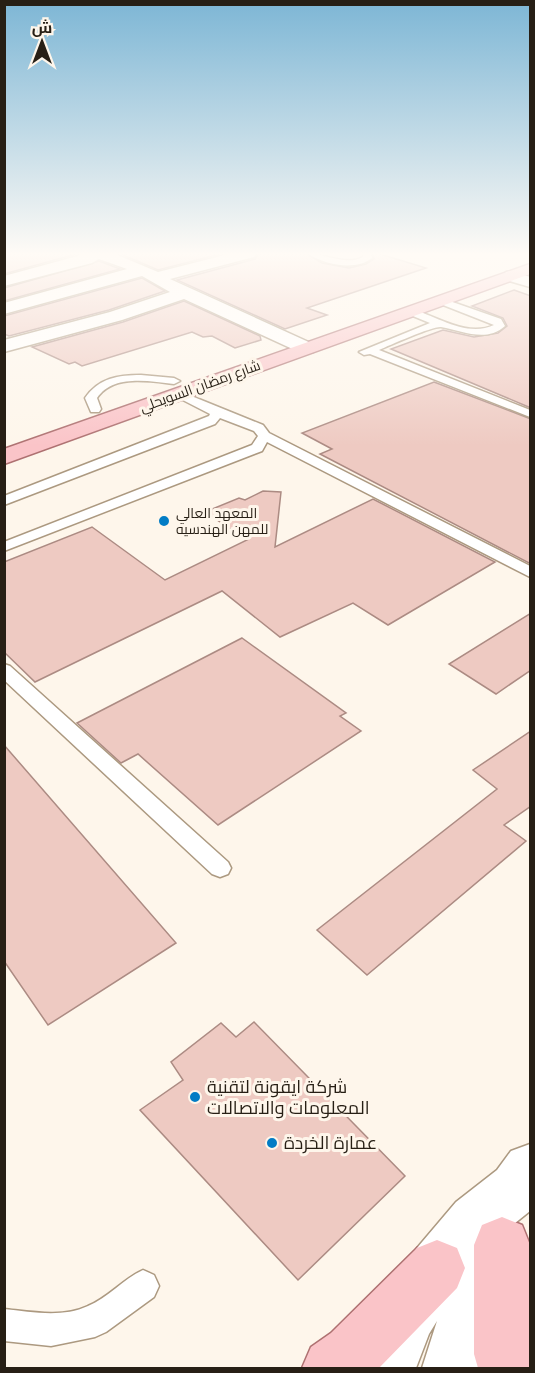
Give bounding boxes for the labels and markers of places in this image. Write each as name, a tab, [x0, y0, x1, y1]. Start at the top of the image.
place label: المعهد العالي للمهن الهندسيه	[176, 505, 268, 537]
marker: المعهد العالي للمهن الهندسيه	[157, 514, 171, 528]
place label: شركة ايقونة لتقنية المعلومات والاتصالات	[207, 1076, 370, 1119]
marker: شركة ايقونة لتقنية المعلومات والاتصالات	[188, 1090, 202, 1104]
place label: عمارة الخردة	[284, 1132, 377, 1154]
marker: عمارة الخردة	[265, 1136, 279, 1150]

